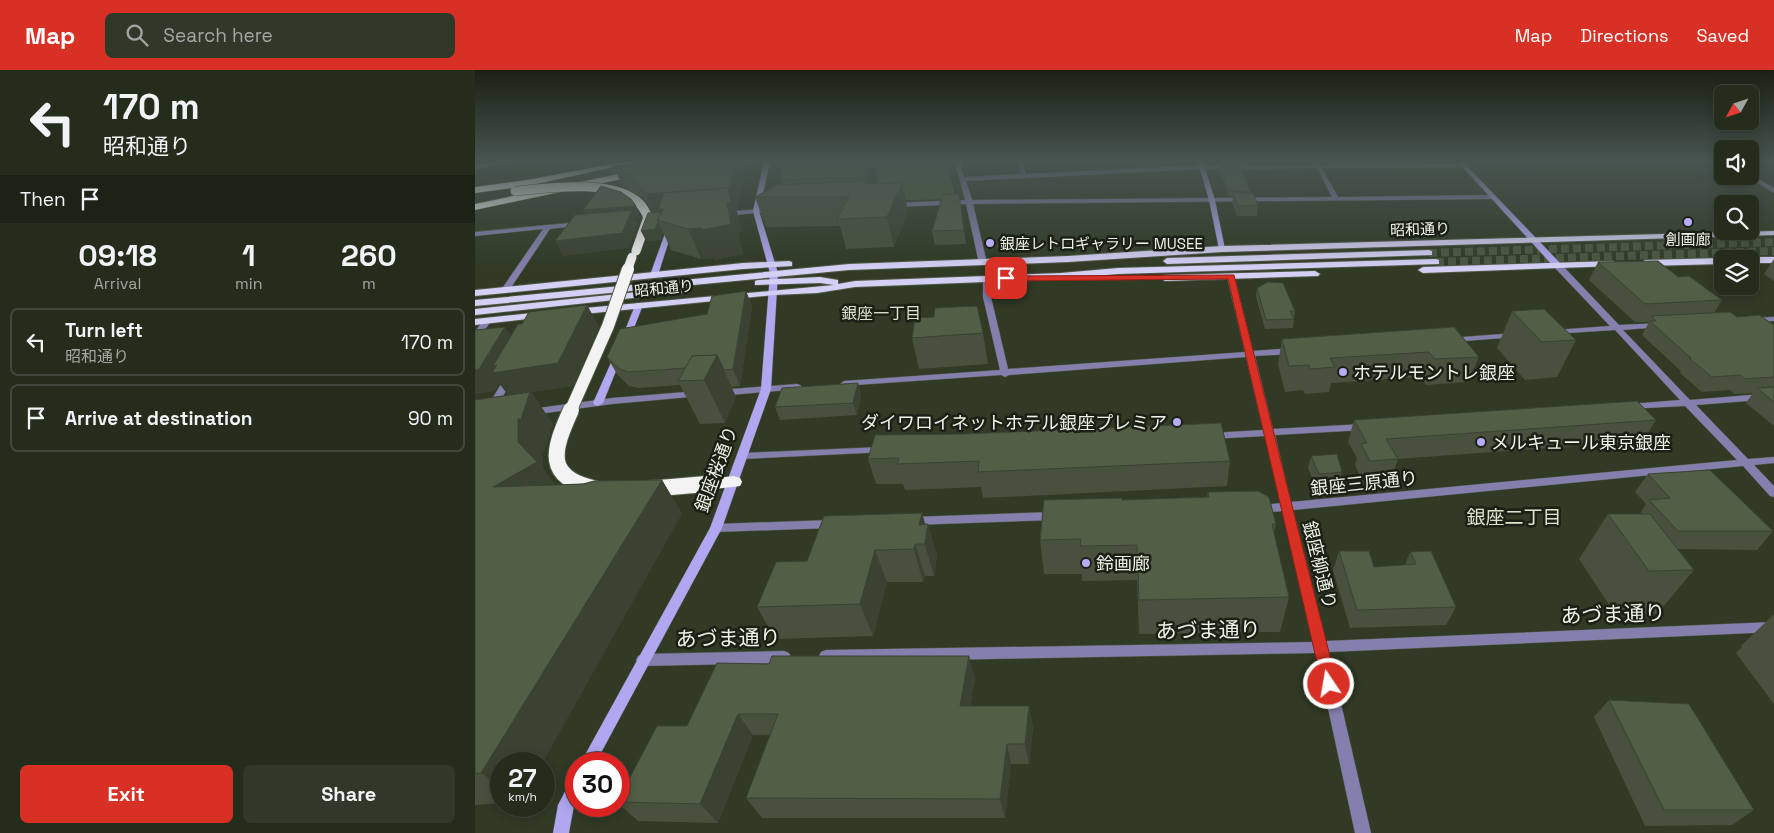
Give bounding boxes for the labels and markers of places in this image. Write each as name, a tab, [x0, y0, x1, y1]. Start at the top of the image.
marker: 創画廊	[1682, 216, 1694, 228]
place label: 創画廊	[1665, 230, 1711, 249]
place label: 銀座レトロギャラリー MUSEE	[1000, 234, 1203, 253]
marker: 銀座レトロギャラリー MUSEE	[984, 237, 996, 249]
pin	[985, 257, 1027, 299]
place label: ホテルモントレ銀座	[1353, 361, 1515, 384]
marker: ホテルモントレ銀座	[1337, 366, 1349, 378]
place label: ダイワロイネットホテル銀座プレミア	[861, 411, 1167, 434]
marker: ダイワロイネットホテル銀座プレミア	[1171, 416, 1183, 428]
place label: メルキュール東京銀座	[1491, 431, 1671, 454]
marker: メルキュール東京銀座	[1475, 436, 1487, 448]
place label: 鈴画廊	[1096, 552, 1150, 575]
marker: 鈴画廊	[1080, 557, 1092, 569]

